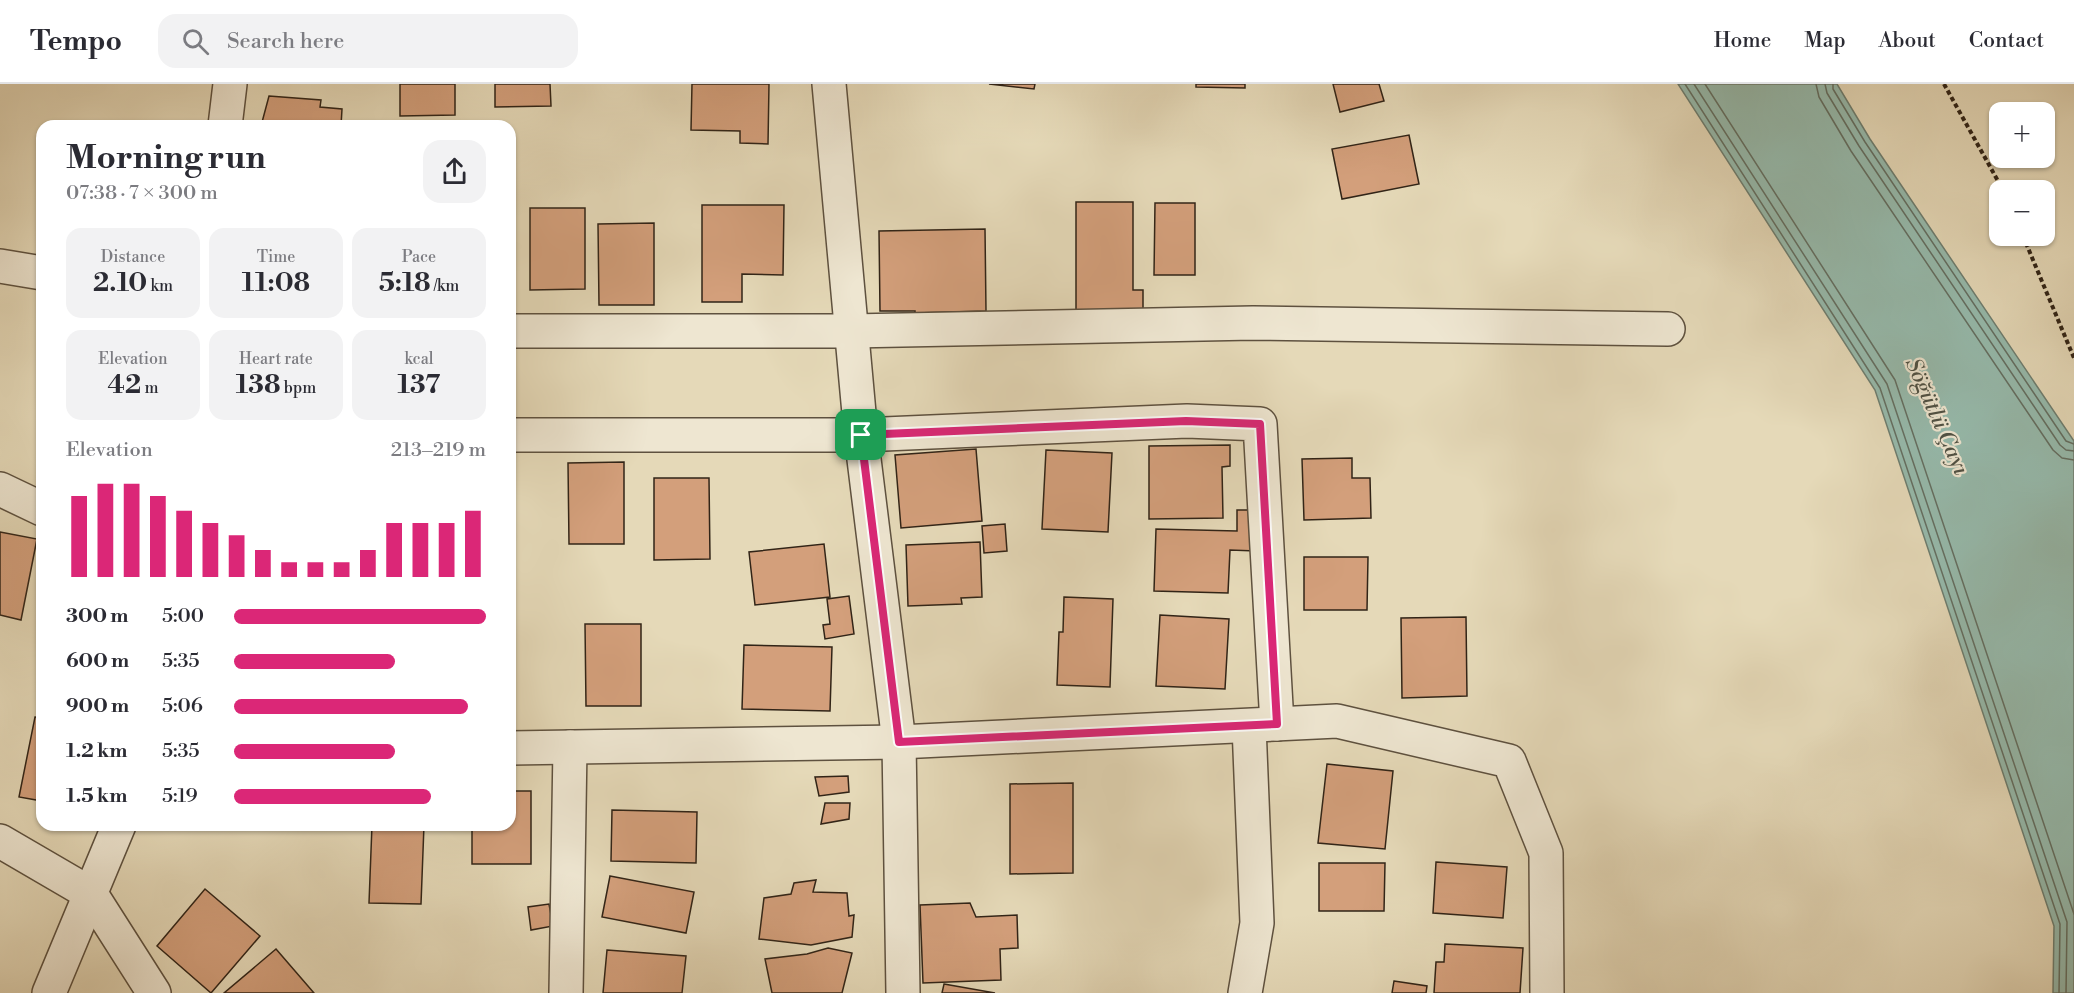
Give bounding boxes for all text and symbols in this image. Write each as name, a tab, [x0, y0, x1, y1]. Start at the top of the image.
search box	[158, 14, 578, 68]
text: Tempo	[30, 24, 122, 59]
icon: search	[179, 25, 212, 58]
text: Search here	[227, 28, 344, 55]
text: Home	[1714, 28, 1771, 54]
text: Map	[1804, 28, 1846, 54]
text: About	[1879, 28, 1936, 54]
text: Contact	[1969, 28, 2044, 54]
map controls	[1989, 102, 2055, 246]
button: +	[1989, 102, 2055, 168]
text: Morning run	[66, 138, 266, 179]
button: share	[423, 140, 486, 203]
button: −	[1989, 180, 2055, 246]
text: 07:38 · 7 × 300 m	[66, 181, 218, 206]
text: Distance	[101, 247, 165, 267]
text: Time	[257, 247, 295, 267]
text: Pace	[402, 247, 436, 267]
text: 2.10	[93, 267, 147, 299]
text: 11:08	[242, 267, 310, 299]
text: 5:18	[379, 267, 431, 299]
text: km	[147, 276, 173, 296]
text: /km	[431, 276, 459, 296]
text: Elevation	[98, 349, 168, 369]
text: Heart rate	[239, 349, 313, 369]
text: kcal	[404, 349, 434, 369]
water label: Söğütlü Çayı	[1899, 354, 1974, 479]
text: 42	[108, 369, 141, 401]
text: 138	[236, 369, 281, 401]
text: 137	[398, 369, 440, 401]
text: m	[141, 378, 158, 398]
text: bpm	[281, 378, 316, 398]
pin	[835, 409, 886, 460]
icon: arrive	[844, 418, 877, 451]
text: Elevation	[66, 438, 153, 463]
text: 213–219 m	[391, 438, 486, 463]
text: 300 m	[66, 604, 129, 629]
text: 5:00	[162, 604, 204, 629]
text: 600 m	[66, 649, 129, 674]
text: 5:35	[162, 649, 200, 674]
text: 900 m	[66, 694, 129, 719]
text: 5:06	[162, 694, 203, 719]
text: 1.2 km	[66, 739, 128, 764]
text: 5:35	[162, 739, 200, 764]
text: 1.5 km	[66, 784, 127, 809]
text: 5:19	[162, 784, 198, 809]

